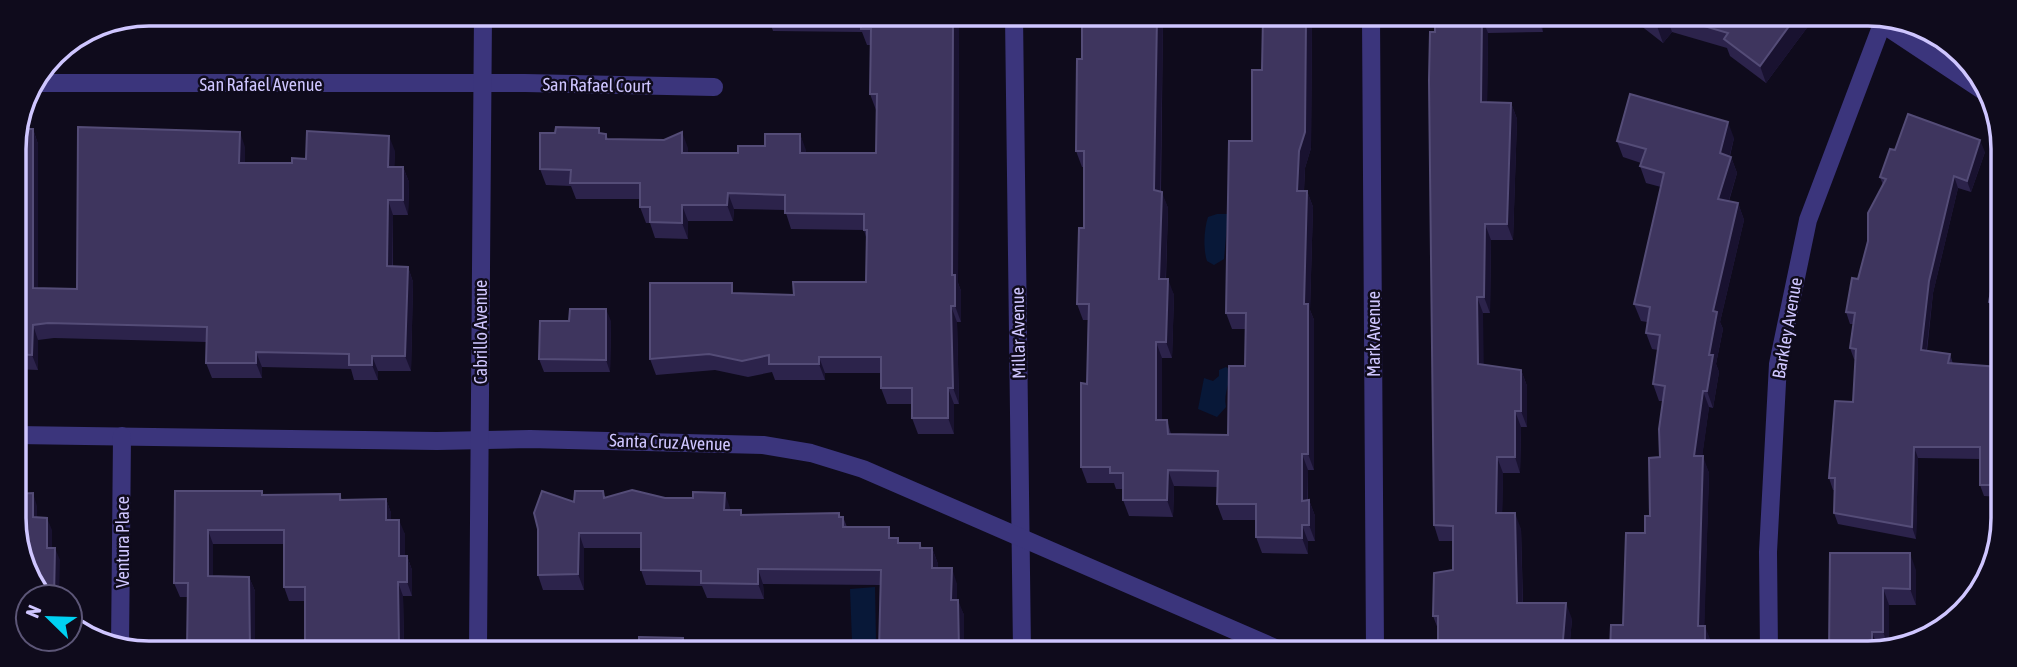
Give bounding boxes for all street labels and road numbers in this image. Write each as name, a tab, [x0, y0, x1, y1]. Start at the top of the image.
street label: San Rafael Avenue	[199, 74, 323, 95]
street label: San Rafael Court	[542, 74, 652, 96]
street label: Barkley Avenue	[1768, 276, 1806, 380]
street label: Cabrillo Avenue	[470, 280, 491, 384]
street label: Millar Avenue	[1007, 287, 1029, 379]
street label: Mark Avenue	[1363, 291, 1384, 377]
street label: Santa Cruz Avenue	[609, 429, 731, 455]
street label: Ventura Place	[112, 496, 133, 588]

